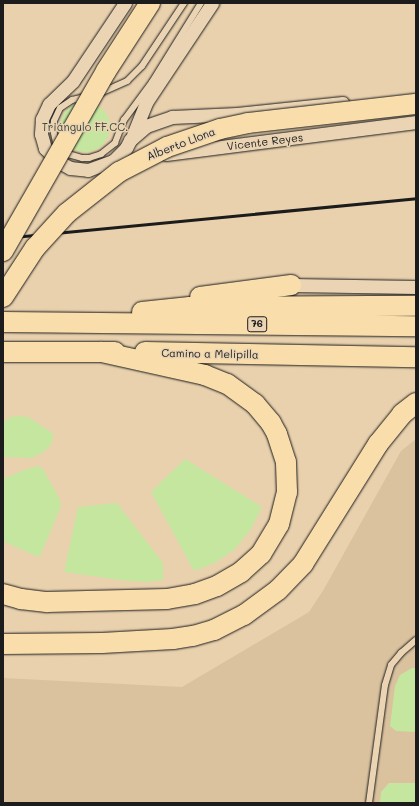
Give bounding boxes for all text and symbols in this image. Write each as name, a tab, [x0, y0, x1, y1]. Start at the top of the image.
park label: Triángulo FF.CC.	[42, 120, 128, 134]
street label: Alberto Llona	[145, 125, 217, 163]
street label: Vicente Reyes	[226, 131, 304, 153]
road number: 76	[247, 316, 267, 332]
street label: Camino a Melipilla	[161, 347, 259, 361]

